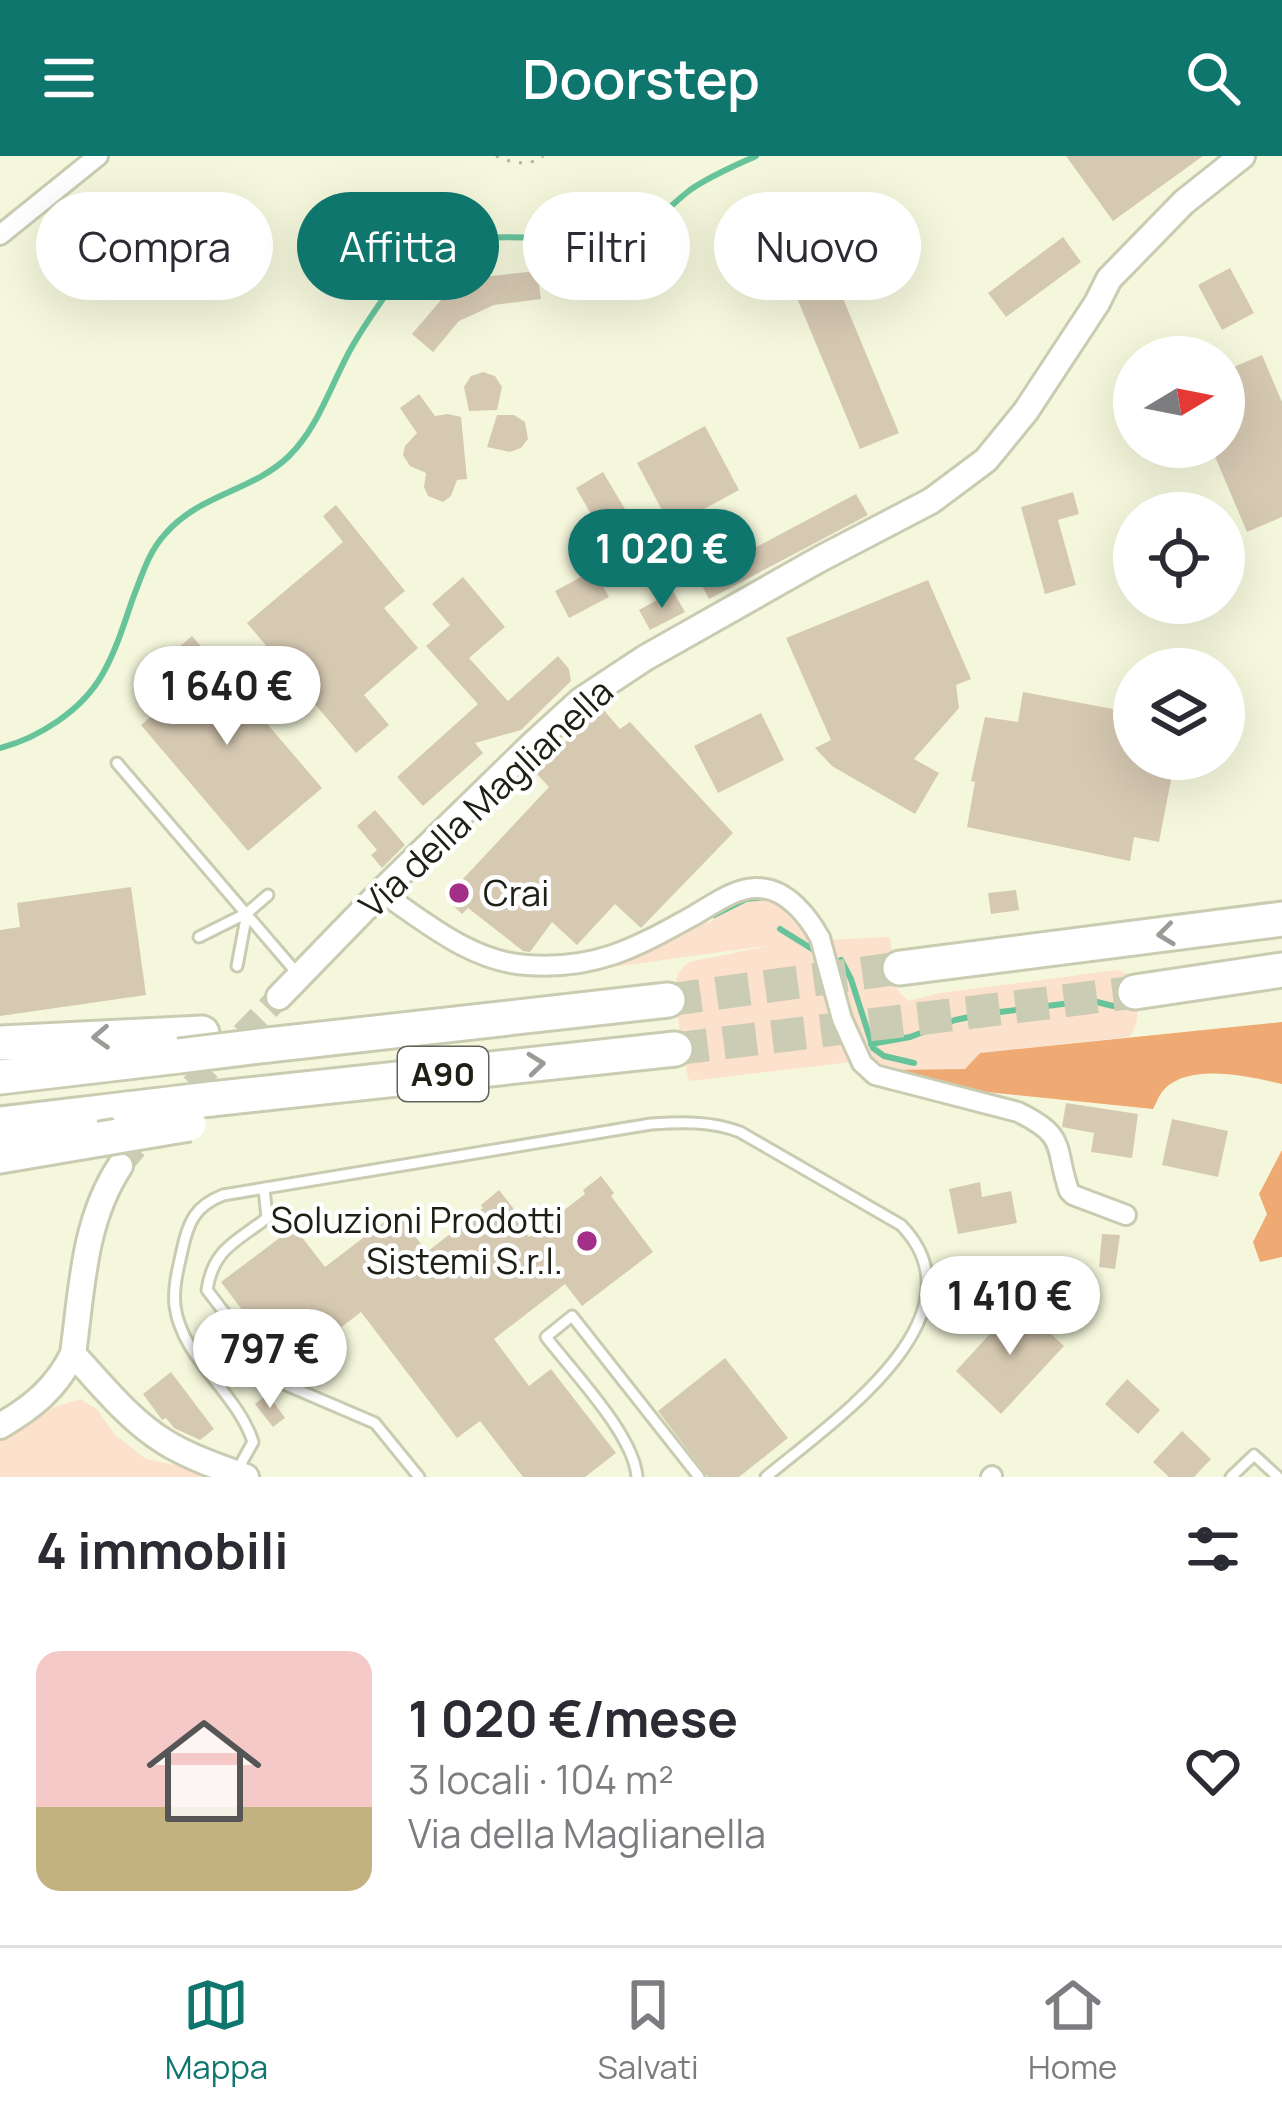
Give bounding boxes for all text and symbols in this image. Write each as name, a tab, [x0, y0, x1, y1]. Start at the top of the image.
text: Doorstep	[522, 41, 760, 115]
icon: menu	[36, 45, 102, 111]
icon: search	[1180, 45, 1246, 111]
chip: Compra	[36, 192, 273, 300]
chip: Affitta	[297, 192, 499, 300]
chip: Filtri	[523, 192, 690, 300]
chip: Nuovo	[714, 192, 921, 300]
north arrow	[1113, 336, 1245, 468]
map controls	[1113, 336, 1245, 780]
button: locate	[1113, 492, 1245, 624]
pin: 1 020 €	[551, 509, 773, 611]
text: 1 020 €	[595, 521, 729, 575]
pin: 1 640 €	[116, 646, 338, 748]
button: layers	[1113, 648, 1245, 780]
text: 1 640 €	[161, 658, 293, 712]
street label: Via della Maglianella	[348, 667, 623, 928]
place label: Crai	[483, 868, 549, 917]
marker: Crai	[446, 880, 472, 906]
one-way arrow	[1156, 920, 1176, 946]
one-way arrow	[91, 1024, 110, 1050]
road number: A90	[398, 1047, 488, 1101]
one-way arrow	[527, 1052, 546, 1077]
place label: Soluzioni Prodotti Sistemi S.r.l.	[271, 1195, 563, 1285]
marker: Soluzioni Prodotti Sistemi S.r.l.	[574, 1228, 600, 1254]
pin: 1 410 €	[899, 1256, 1121, 1358]
text: 1 410 €	[947, 1268, 1073, 1322]
pin: 797 €	[186, 1309, 354, 1411]
text: 797 €	[220, 1321, 320, 1375]
text: 4 immobili	[36, 1515, 289, 1584]
icon: filters	[1180, 1516, 1246, 1582]
text: 1 020 €/mese	[408, 1683, 738, 1752]
icon: home	[132, 1699, 276, 1843]
icon: heart	[1180, 1738, 1246, 1804]
text: 3 locali · 104 m²	[408, 1752, 674, 1806]
text: Via della Maglianella	[408, 1806, 766, 1860]
tab: Mappa	[165, 1972, 268, 2089]
tab: Salvati	[597, 1972, 699, 2089]
tab: Home	[1028, 1972, 1117, 2089]

